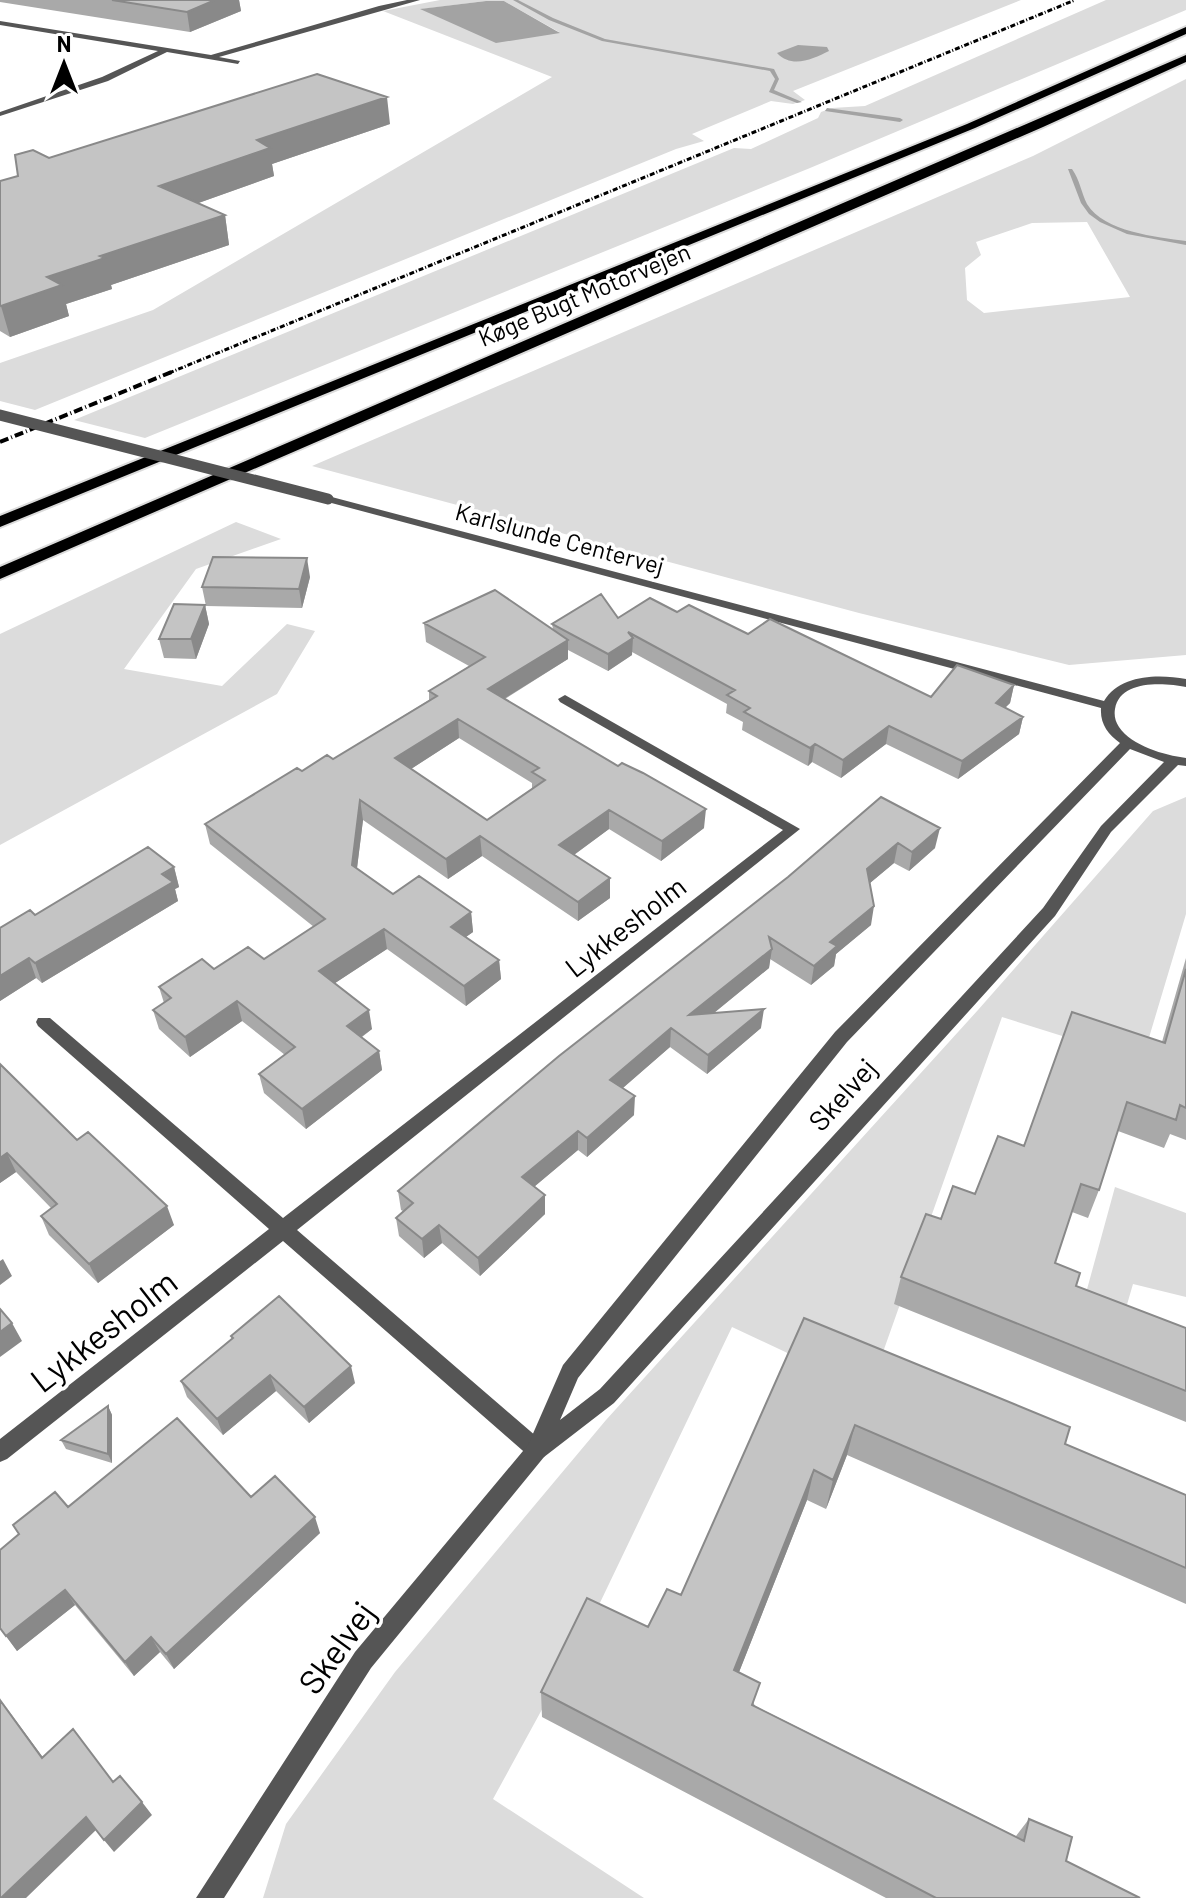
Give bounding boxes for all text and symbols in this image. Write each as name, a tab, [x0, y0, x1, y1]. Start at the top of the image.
north arrow	[24, 24, 104, 104]
text: N	[57, 30, 71, 56]
street label: Køge Bugt Motorvejen	[474, 236, 694, 352]
street label: Karlslunde Centervej	[452, 496, 668, 580]
street label: Lykkesholm	[558, 868, 692, 984]
street label: Skelvej	[801, 1051, 883, 1137]
street label: Lykkesholm	[22, 1260, 184, 1400]
street label: Skelvej	[289, 1593, 383, 1701]

